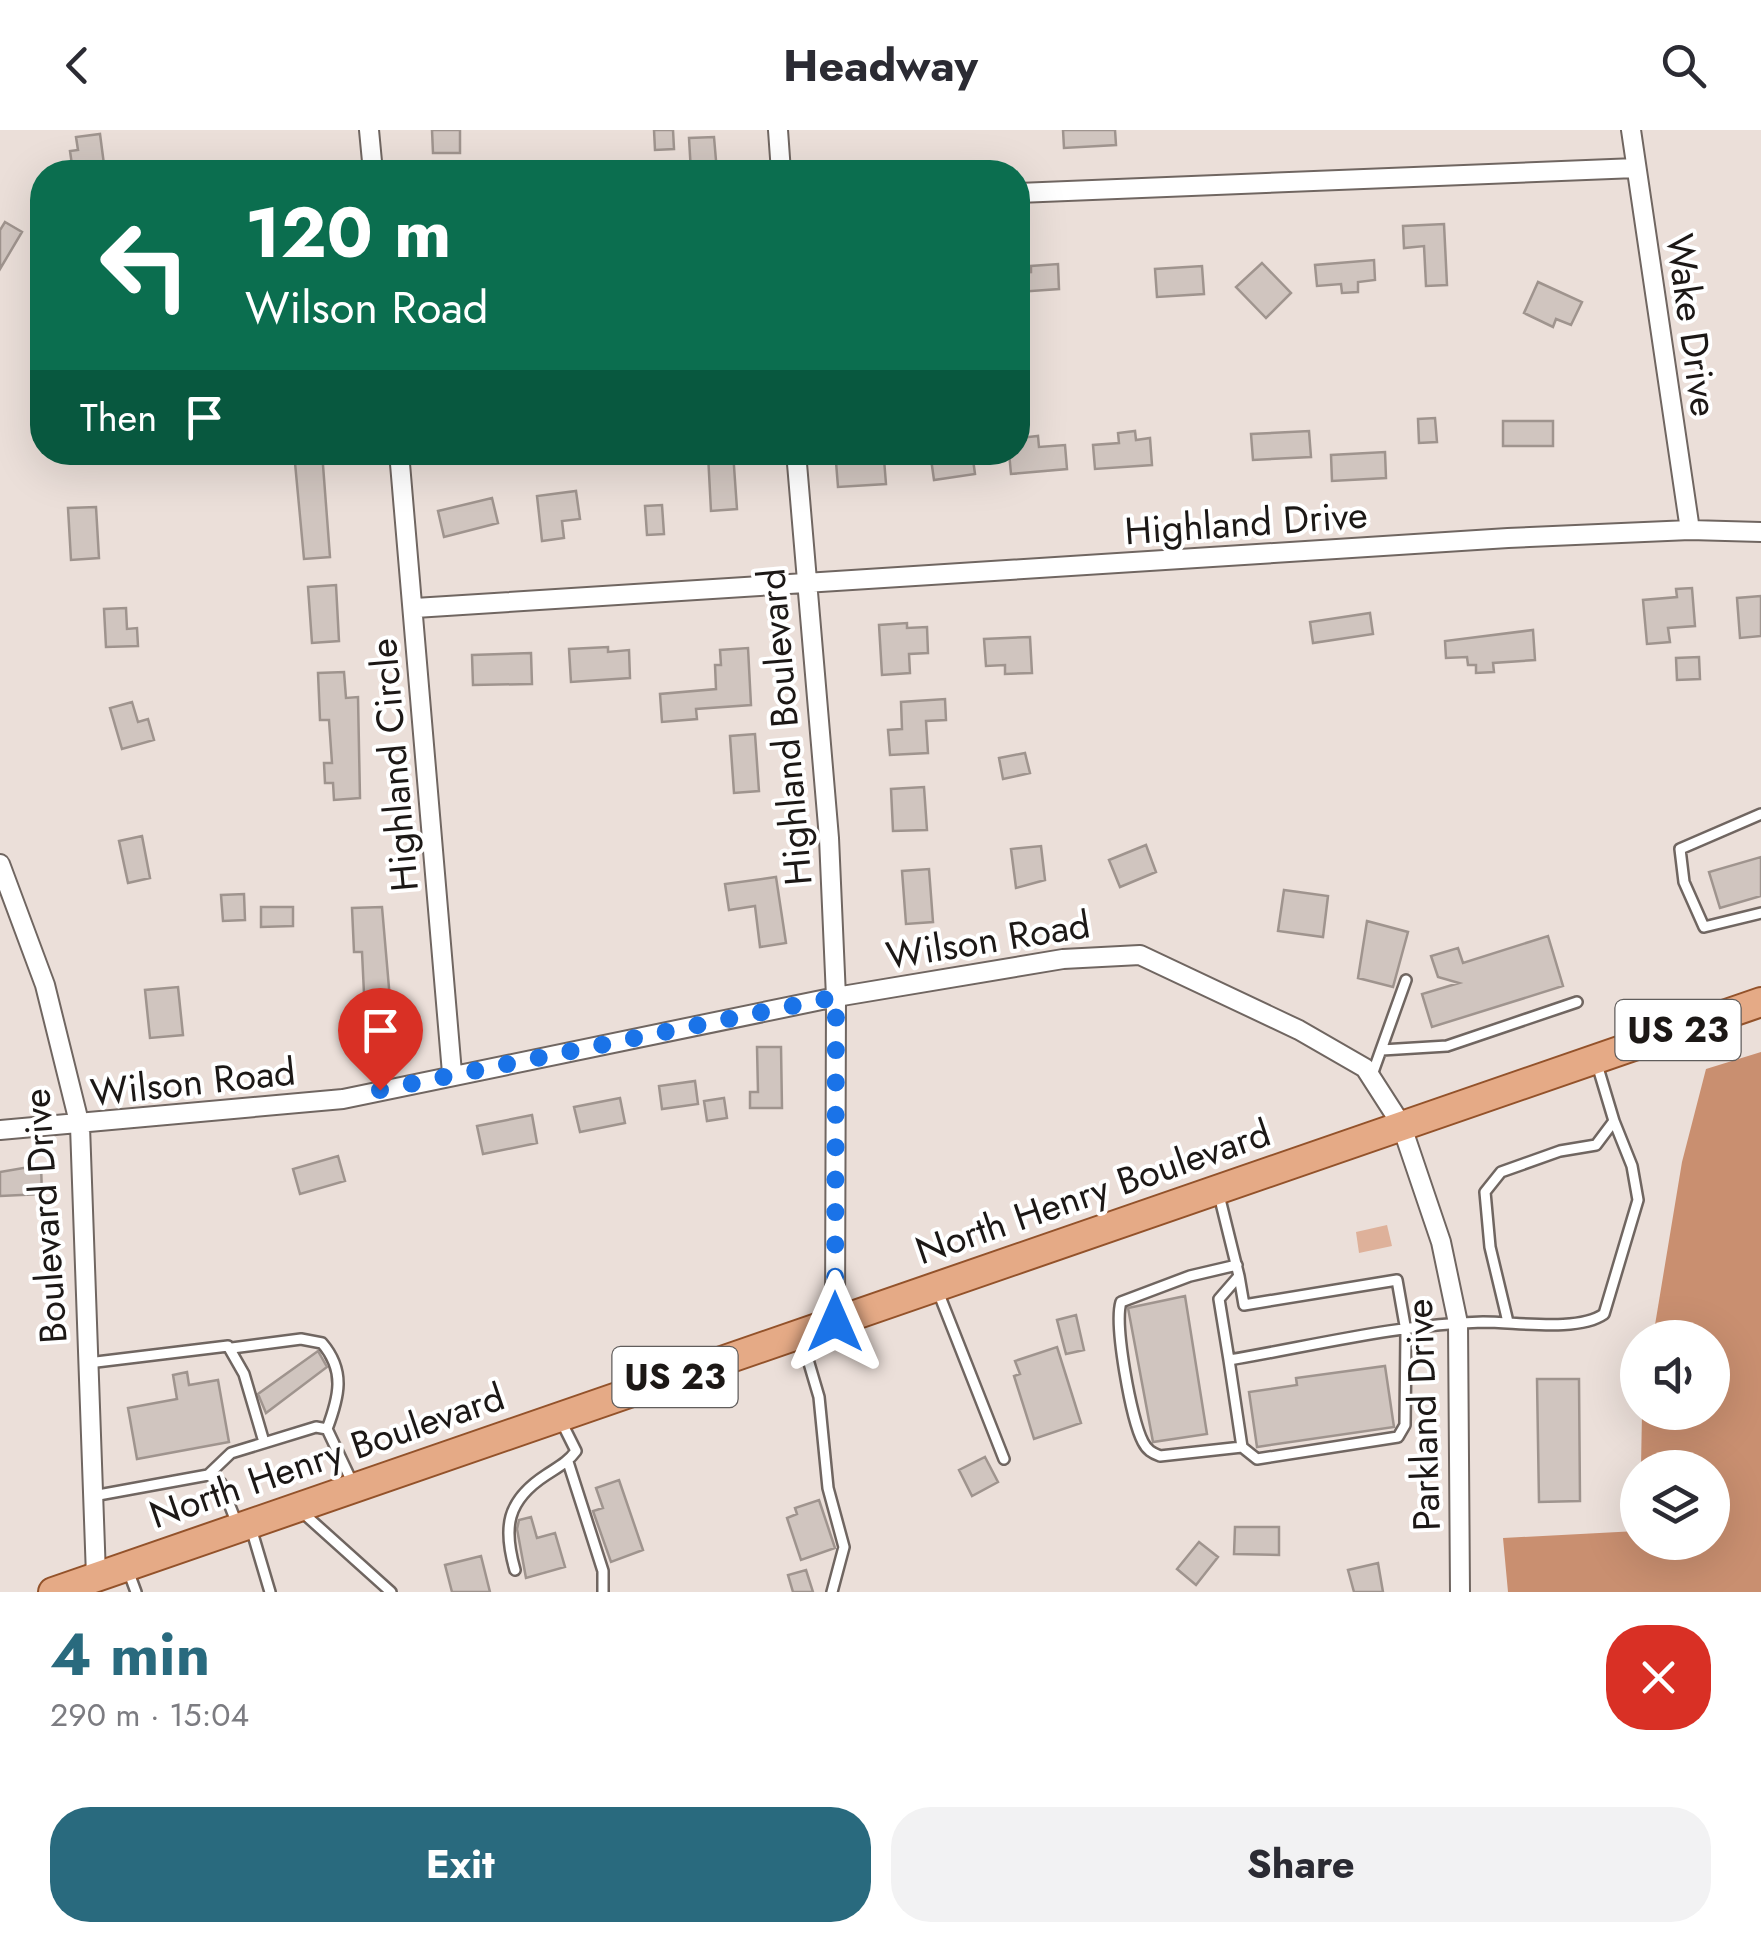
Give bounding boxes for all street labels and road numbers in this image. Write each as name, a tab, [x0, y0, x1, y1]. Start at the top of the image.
street label: Wake Drive	[1652, 230, 1733, 420]
street label: Highland Drive	[1123, 487, 1369, 558]
street label: Highland Boulevard	[743, 566, 826, 888]
street label: Highland Circle	[355, 636, 432, 894]
street label: Wilson Road	[882, 896, 1094, 983]
road number: US 23	[1616, 1000, 1740, 1060]
street label: Wilson Road	[88, 1043, 298, 1120]
street label: Boulevard Drive	[8, 1087, 81, 1345]
street label: North Henry Boulevard	[908, 1105, 1278, 1278]
street label: Parkland Drive	[1391, 1298, 1454, 1532]
road number: US 23	[612, 1347, 738, 1407]
street label: North Henry Boulevard	[142, 1369, 512, 1542]

